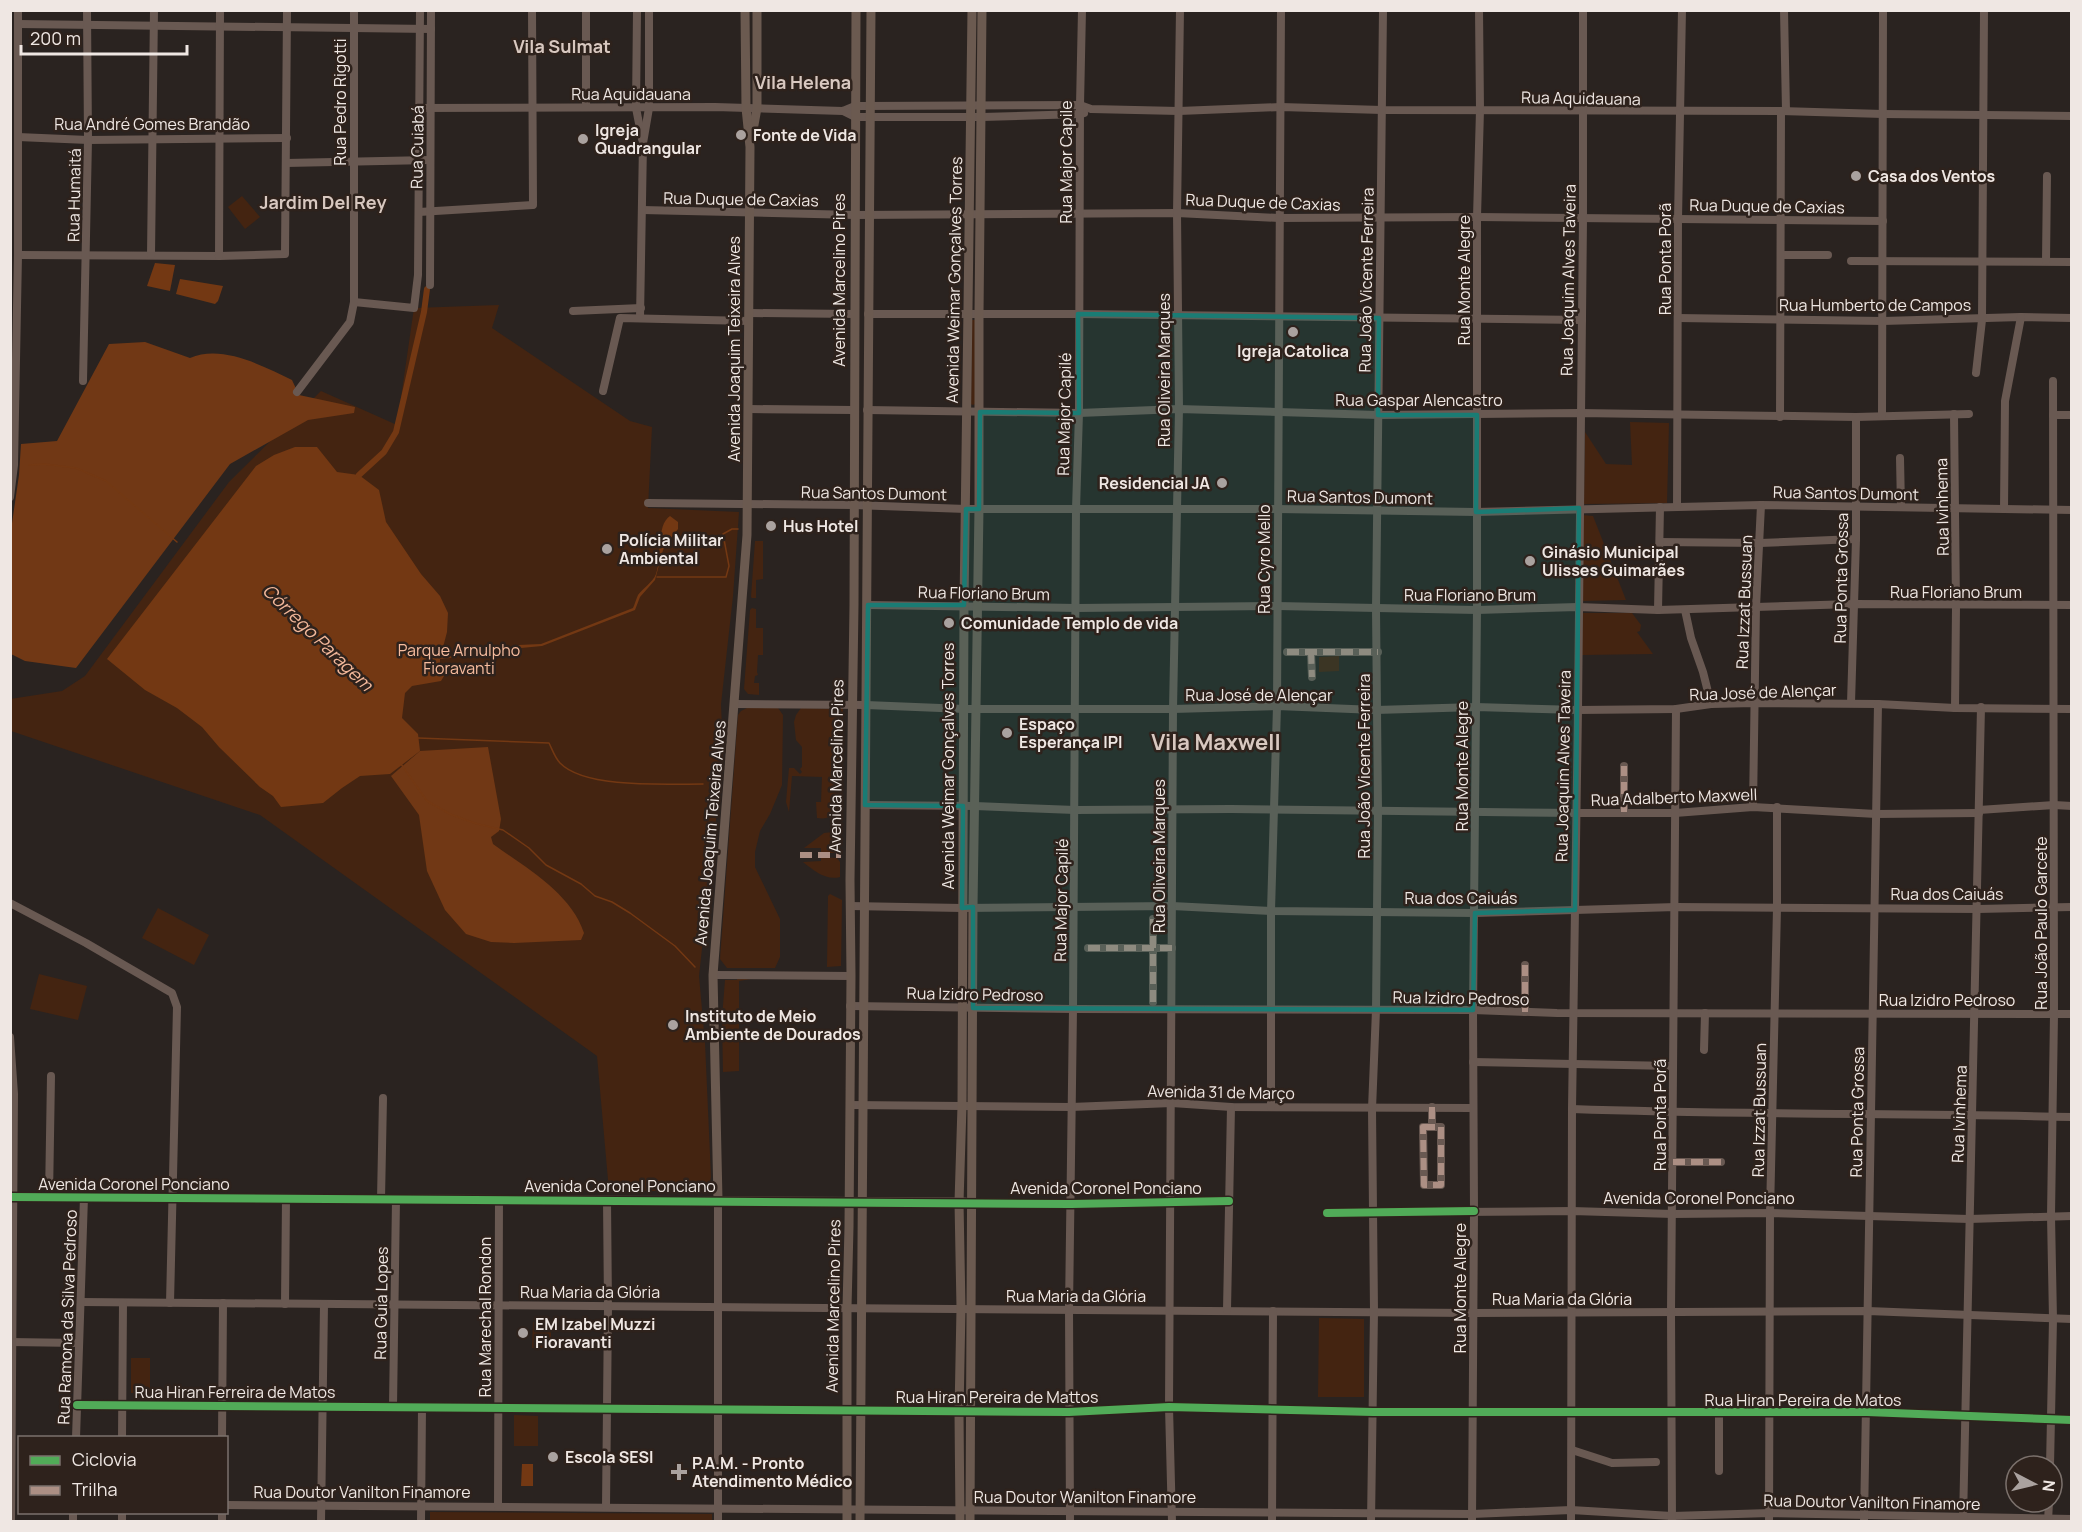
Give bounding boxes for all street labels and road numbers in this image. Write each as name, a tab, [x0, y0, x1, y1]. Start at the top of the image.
street label: Rua Pedro Rigotti	[329, 39, 351, 165]
street label: Rua Aquidauana	[571, 83, 691, 105]
street label: Rua Aquidauana	[1521, 86, 1641, 110]
street label: Rua Major Capile	[1055, 100, 1077, 224]
street label: Rua Cuiabá	[405, 105, 429, 189]
street label: Rua André Gomes Brandão	[54, 113, 250, 135]
street label: Rua Humaitá	[62, 148, 86, 242]
street label: Avenida Weimar Gonçalves Torres	[941, 156, 967, 404]
street label: Rua Joaquim Alves Taveira	[1555, 184, 1581, 376]
street label: Rua Duque de Caxias	[663, 187, 819, 211]
street label: Rua João Vicente Ferreira	[1353, 187, 1379, 373]
street label: Rua Duque de Caxias	[1185, 188, 1341, 216]
street label: Avenida Marcelino Pires	[828, 193, 850, 367]
street label: Rua Duque de Caxias	[1689, 194, 1845, 218]
street label: Rua Ponta Porã	[1654, 203, 1676, 315]
street label: Rua Monte Alegre	[1453, 215, 1475, 345]
street label: Avenida Joaquim Teixeira Alves	[723, 236, 745, 462]
street label: Rua Oliveira Marques	[1153, 293, 1175, 447]
street label: Rua Humberto de Campos	[1779, 294, 1971, 316]
street label: Rua Major Capilé	[1052, 352, 1076, 476]
street label: Rua Gaspar Alencastro	[1335, 389, 1503, 411]
street label: Rua Ivinhema	[1930, 458, 1954, 556]
street label: Rua Santos Dumont	[801, 481, 947, 505]
street label: Rua Santos Dumont	[1773, 481, 1919, 505]
street label: Rua Santos Dumont	[1287, 485, 1433, 509]
street label: Rua Cyro Mello	[1253, 504, 1275, 614]
street label: Rua Ponta Grossa	[1829, 512, 1853, 644]
street label: Rua Izzat Bussuan	[1731, 534, 1757, 670]
street label: Rua Floriano Brum	[918, 581, 1050, 605]
street label: Rua Floriano Brum	[1890, 581, 2022, 603]
street label: Rua Floriano Brum	[1404, 584, 1536, 606]
street label: Avenida Weimar Gonçalves Torres	[937, 643, 959, 889]
street label: Rua Joaquim Alves Taveira	[1550, 670, 1576, 862]
street label: Rua João Vicente Ferreira	[1353, 673, 1375, 859]
street label: Rua José de Alençar	[1689, 678, 1837, 706]
street label: Avenida Marcelino Pires	[823, 679, 849, 853]
street label: Rua José de Alençar	[1185, 684, 1333, 706]
street label: Rua Monte Alegre	[1451, 701, 1473, 831]
street label: Avenida Joaquim Teixeira Alves	[689, 719, 731, 947]
street label: Rua Oliveira Marques	[1148, 779, 1170, 933]
street label: Rua Adalberto Maxwell	[1590, 783, 1758, 811]
street label: Rua João Paulo Garcete	[2030, 836, 2052, 1010]
street label: Rua Major Capilé	[1049, 838, 1073, 962]
street label: Rua dos Caiuás	[1890, 883, 2004, 905]
street label: Rua dos Caiuás	[1404, 887, 1518, 909]
street label: Rua Izidro Pedroso	[906, 982, 1044, 1006]
street label: Rua Izidro Pedroso	[1392, 986, 1530, 1010]
street label: Rua Izidro Pedroso	[1879, 989, 2015, 1011]
street label: Rua Izzat Bussuan	[1747, 1043, 1771, 1177]
street label: Rua Ponta Grossa	[1845, 1046, 1869, 1178]
street label: Rua Ponta Porã	[1649, 1059, 1671, 1171]
street label: Rua Ivinhema	[1946, 1065, 1972, 1163]
street label: Avenida 31 de Março	[1147, 1080, 1295, 1104]
street label: Avenida Coronel Ponciano	[38, 1173, 230, 1195]
street label: Avenida Coronel Ponciano	[524, 1175, 716, 1197]
street label: Avenida Coronel Ponciano	[1010, 1177, 1202, 1199]
street label: Avenida Coronel Ponciano	[1603, 1187, 1795, 1209]
street label: Rua Ramona da Silva Pedroso	[52, 1209, 82, 1425]
street label: Avenida Marcelino Pires	[820, 1219, 846, 1393]
street label: Rua Monte Alegre	[1449, 1223, 1471, 1353]
street label: Rua Marechal Rondon	[474, 1237, 496, 1397]
street label: Rua Guia Lopes	[369, 1246, 393, 1360]
street label: Rua Maria da Glória	[520, 1281, 660, 1303]
street label: Rua Maria da Glória	[1006, 1285, 1146, 1307]
street label: Rua Maria da Glória	[1492, 1288, 1632, 1310]
street label: Rua Hiran Ferreira de Matos	[135, 1381, 335, 1403]
street label: Rua Hiran Pereira de Mattos	[896, 1386, 1098, 1408]
street label: Rua Hiran Pereira de Matos	[1705, 1389, 1901, 1411]
street label: Rua Doutor Vanilton Finamore	[253, 1481, 471, 1503]
street label: Rua Doutor Wanilton Finamore	[974, 1486, 1196, 1508]
street label: Rua Doutor Vanilton Finamore	[1763, 1489, 1981, 1515]

